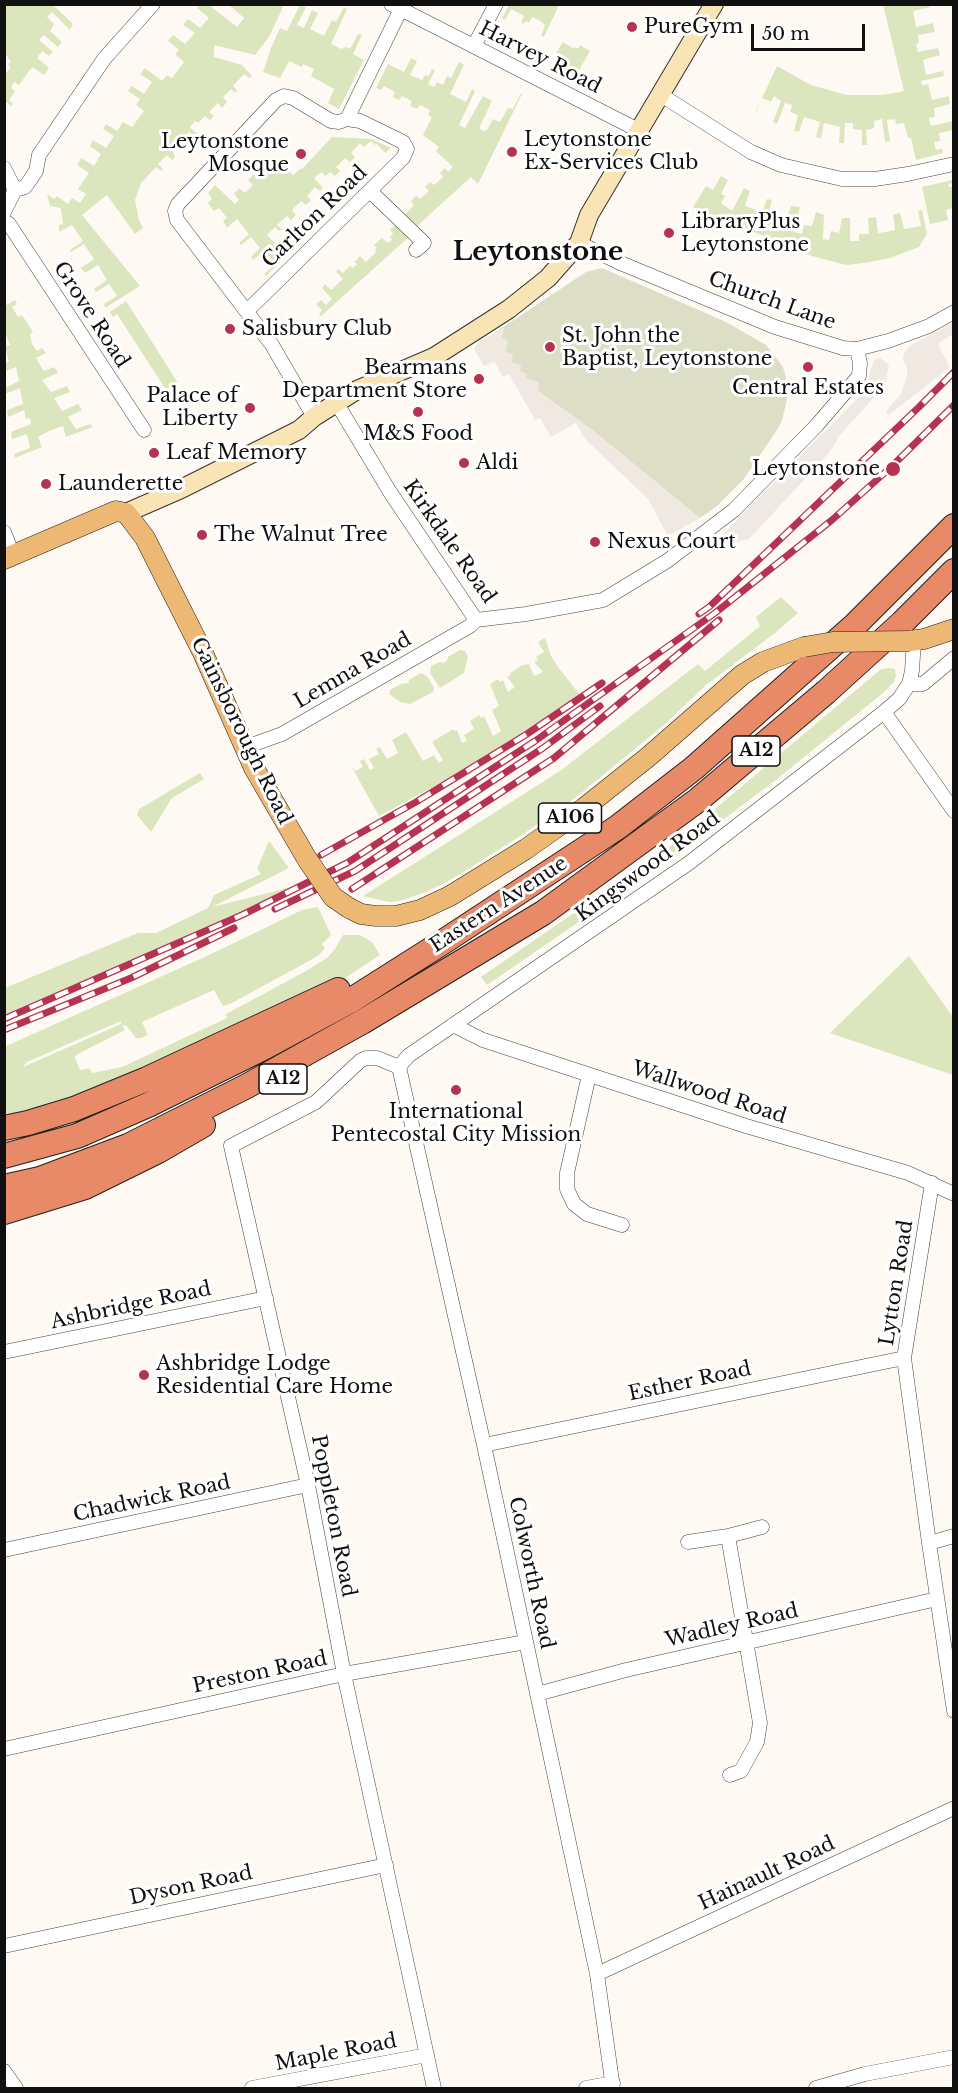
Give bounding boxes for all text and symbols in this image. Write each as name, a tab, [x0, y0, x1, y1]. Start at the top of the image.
scale bar	[754, 12, 868, 50]
place label: PureGym	[644, 15, 743, 39]
street label: Harvey Road	[475, 17, 605, 99]
marker: PureGym	[625, 20, 639, 34]
text: 50 m	[762, 23, 810, 45]
place label: Leytonstone Ex-Services Club	[524, 128, 698, 175]
place label: Leytonstone Mosque	[161, 130, 289, 177]
marker: Leytonstone Ex-Services Club	[505, 145, 519, 159]
marker: Leytonstone Mosque	[294, 147, 308, 161]
street label: Carlton Road	[258, 161, 372, 273]
place label: LibraryPlus Leytonstone	[681, 210, 809, 257]
marker: LibraryPlus Leytonstone	[662, 226, 676, 240]
district label: Leytonstone	[453, 237, 623, 269]
street label: Grove Road	[48, 257, 134, 373]
street label: Church Lane	[705, 267, 839, 335]
place label: Salisbury Club	[242, 317, 392, 341]
marker: Salisbury Club	[223, 322, 237, 336]
place label: St. John the Baptist, Leytonstone	[562, 324, 772, 371]
marker: St. John the Baptist, Leytonstone	[543, 340, 557, 354]
place label: Bearmans Department Store	[282, 356, 467, 403]
marker: Central Estates	[801, 360, 815, 374]
marker: Bearmans Department Store	[472, 372, 486, 386]
place label: Central Estates	[732, 376, 884, 400]
place label: Palace of Liberty	[147, 384, 238, 431]
marker: Palace of Liberty	[243, 401, 257, 415]
marker: M&S Food	[411, 405, 425, 419]
place label: M&S Food	[363, 422, 473, 446]
place label: Leaf Memory	[166, 441, 307, 465]
marker: Leaf Memory	[147, 446, 161, 460]
place label: Aldi	[476, 451, 518, 475]
marker: Aldi	[457, 456, 471, 470]
place label: Leytonstone	[752, 457, 880, 481]
marker: Leytonstone	[884, 460, 902, 478]
place label: Launderette	[58, 472, 183, 496]
street label: Kirkdale Road	[398, 476, 500, 608]
marker: Launderette	[39, 477, 53, 491]
place label: The Walnut Tree	[214, 523, 388, 547]
marker: The Walnut Tree	[195, 528, 209, 542]
place label: Nexus Court	[607, 530, 736, 554]
marker: Nexus Court	[588, 535, 602, 549]
street label: Lemna Road	[290, 628, 416, 714]
street label: Gainsborough Road	[185, 634, 297, 828]
road number: A12	[732, 736, 780, 766]
road number: A106	[538, 803, 602, 833]
street label: Kingswood Road	[571, 807, 725, 927]
street label: Eastern Avenue	[426, 852, 572, 958]
street label: Wallwood Road	[629, 1057, 789, 1129]
road number: A12	[259, 1064, 307, 1094]
marker: International Pentecostal City Mission	[449, 1083, 463, 1097]
place label: International Pentecostal City Mission	[331, 1100, 581, 1147]
street label: Lytton Road	[875, 1219, 919, 1347]
street label: Ashbridge Road	[49, 1277, 213, 1335]
place label: Ashbridge Lodge Residential Care Home	[156, 1352, 393, 1399]
street label: Esther Road	[626, 1357, 754, 1407]
marker: Ashbridge Lodge Residential Care Home	[137, 1368, 151, 1382]
street label: Poppleton Road	[306, 1433, 360, 1599]
street label: Chadwick Road	[71, 1471, 233, 1527]
street label: Colworth Road	[503, 1495, 559, 1651]
street label: Wadley Road	[663, 1599, 801, 1653]
street label: Preston Road	[191, 1647, 329, 1699]
street label: Hainault Road	[695, 1832, 839, 1916]
street label: Dyson Road	[127, 1861, 255, 1911]
street label: Maple Road	[273, 2029, 399, 2077]

